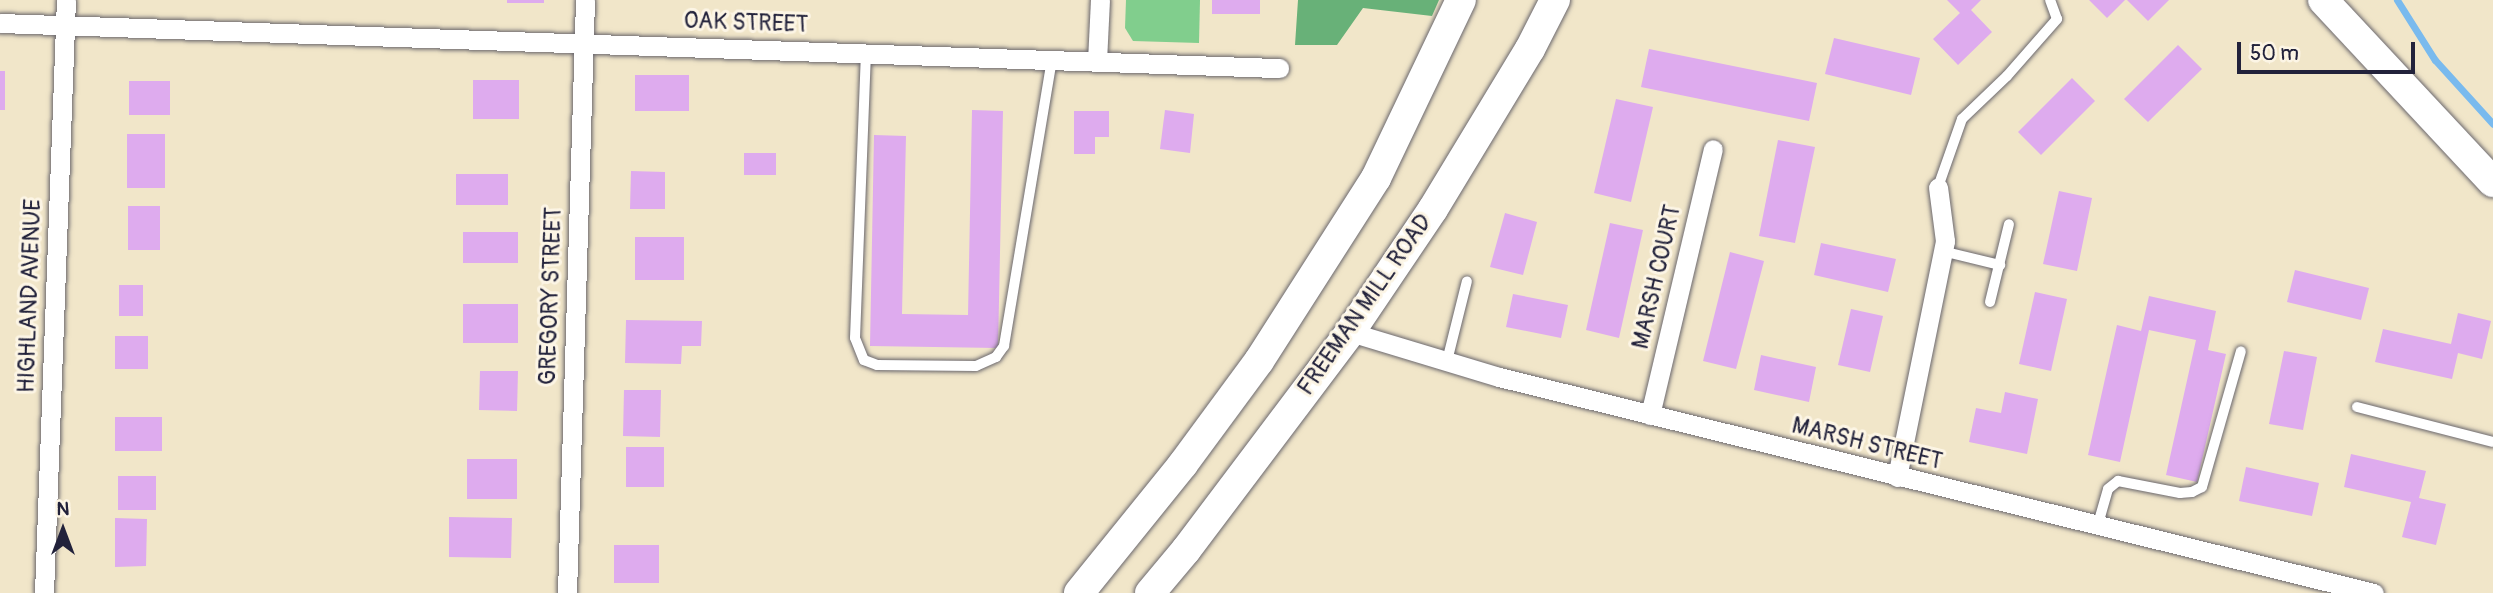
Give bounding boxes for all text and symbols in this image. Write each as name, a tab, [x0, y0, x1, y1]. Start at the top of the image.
street label: OAK STREET	[683, 7, 809, 39]
scale bar	[2241, 28, 2420, 72]
text: 50 m	[2250, 40, 2299, 67]
street label: HIGHLAND AVENUE	[13, 199, 47, 393]
street label: MARSH COURT	[1627, 202, 1687, 352]
street label: GREGORY STREET	[534, 206, 568, 386]
street label: FREEMAN MILL ROAD	[1292, 209, 1438, 401]
street label: MARSH STREET	[1789, 412, 1945, 476]
north arrow	[28, 495, 98, 565]
text: N	[57, 497, 69, 521]

